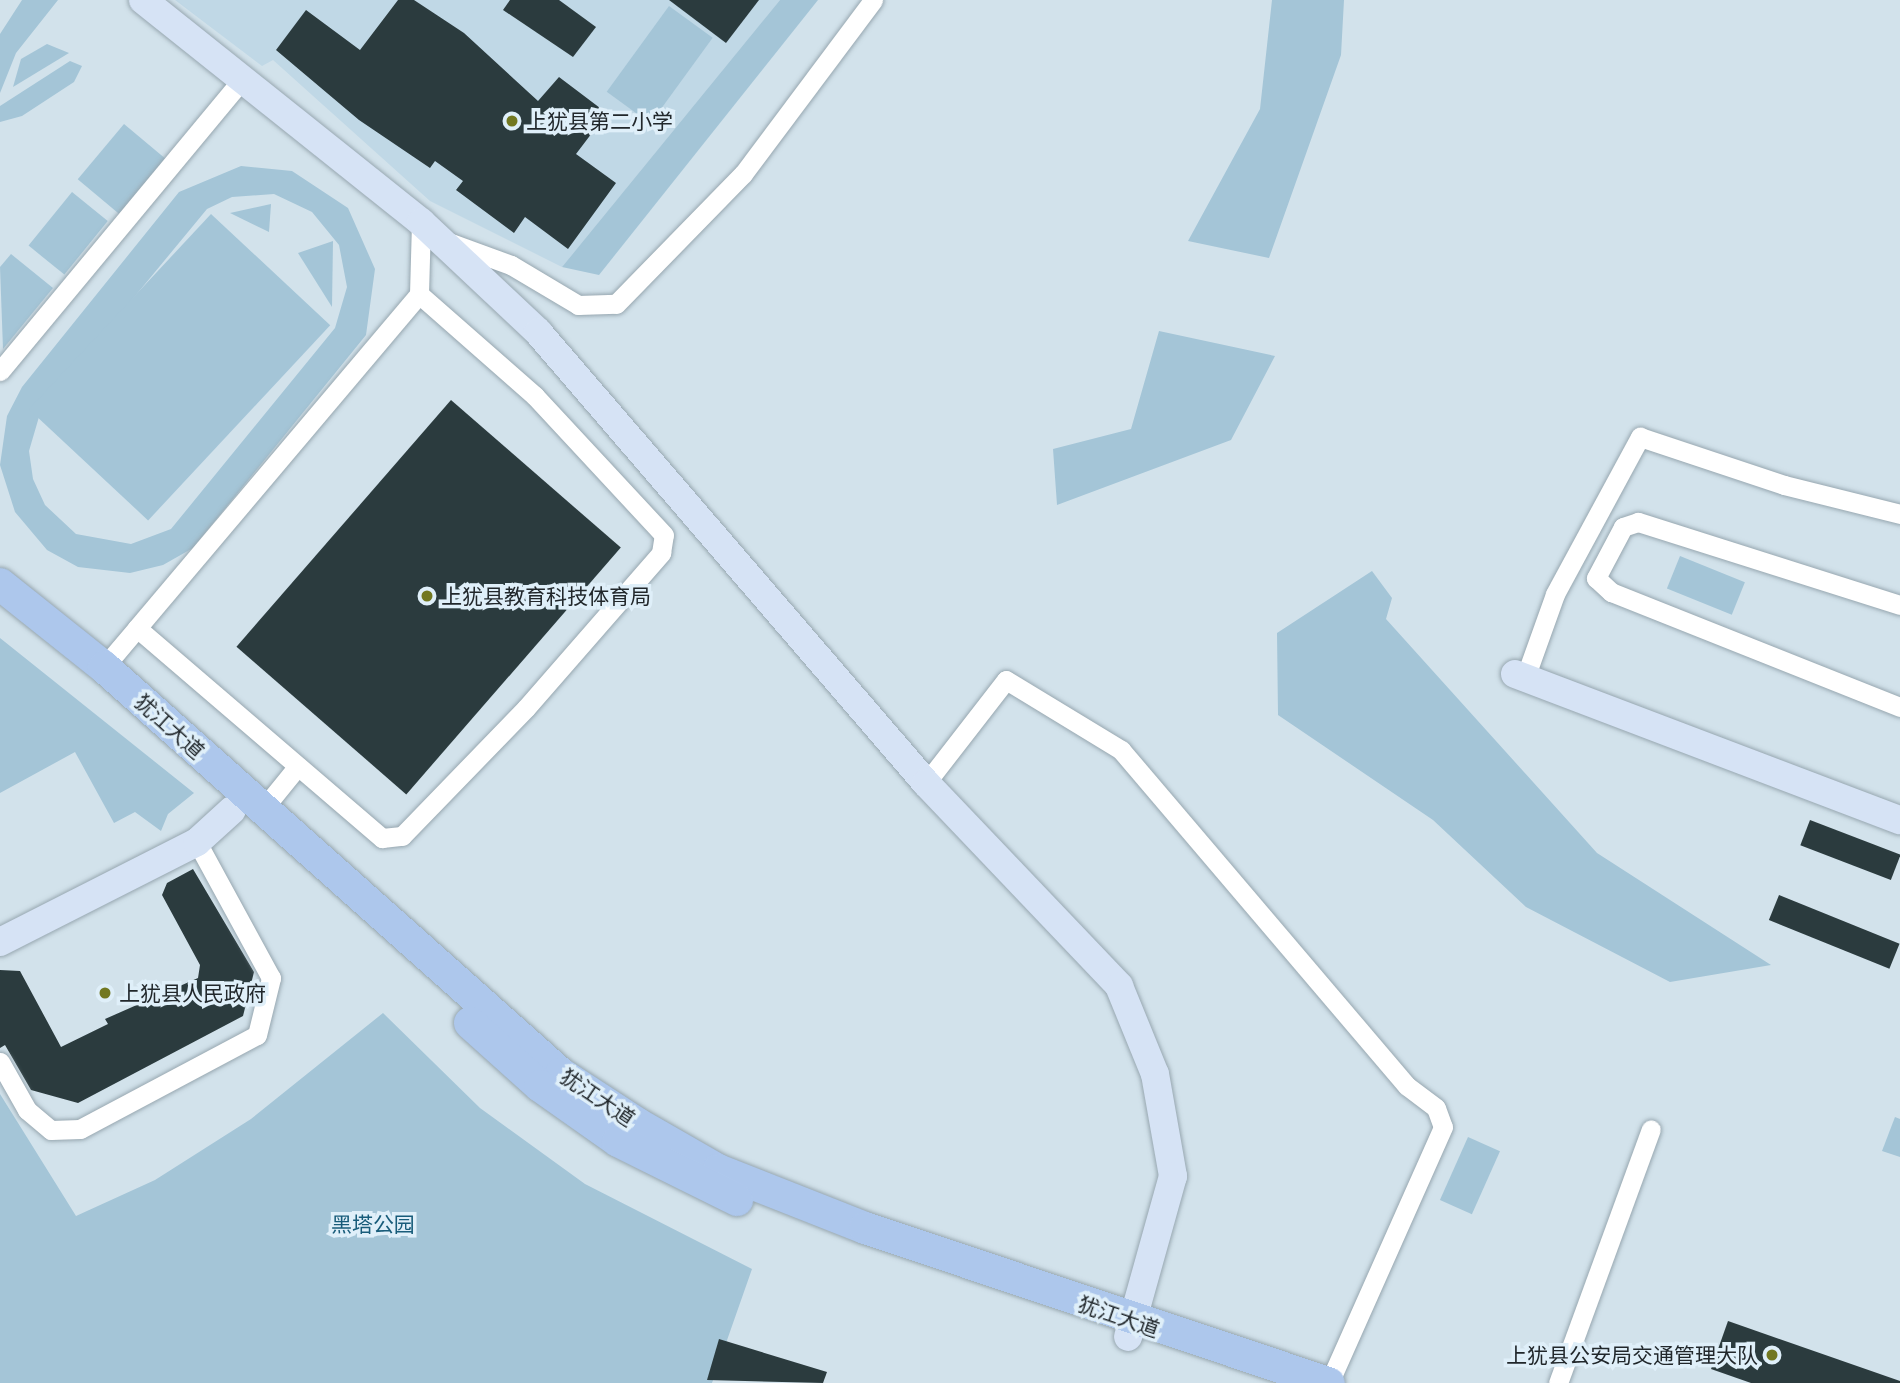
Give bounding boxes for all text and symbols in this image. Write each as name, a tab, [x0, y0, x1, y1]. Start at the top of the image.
place label: 上犹县第二小学	[526, 108, 673, 134]
marker: 上犹县第二小学	[504, 113, 520, 129]
place label: 上犹县教育科技体育局	[441, 583, 651, 609]
marker: 上犹县教育科技体育局	[419, 588, 435, 604]
street label: 犹江大道	[130, 689, 210, 763]
place label: 上犹县人民政府	[119, 980, 266, 1006]
marker: 上犹县人民政府	[97, 985, 113, 1001]
street label: 犹江大道	[556, 1063, 640, 1131]
park label: 黑塔公园	[331, 1211, 415, 1237]
street label: 犹江大道	[1075, 1290, 1163, 1342]
place label: 上犹县公安局交通管理大队	[1506, 1342, 1758, 1368]
marker: 上犹县公安局交通管理大队	[1764, 1347, 1780, 1363]

